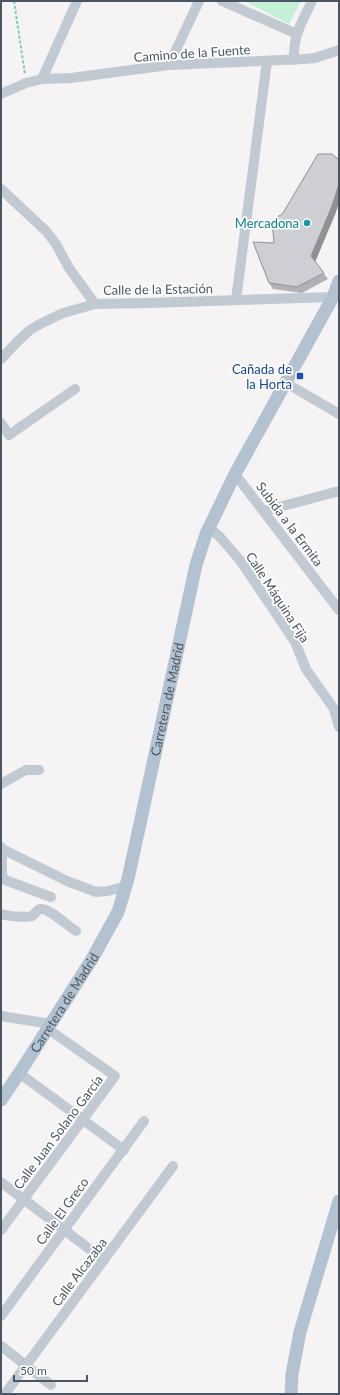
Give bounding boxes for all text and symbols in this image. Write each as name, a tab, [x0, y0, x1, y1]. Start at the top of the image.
street label: Camino de la Fuente	[133, 41, 251, 65]
place label: Mercadona	[235, 215, 299, 231]
marker: Mercadona	[302, 218, 312, 228]
street label: Calle de la Estación	[103, 280, 213, 298]
place label: Cañada de la Horta	[232, 361, 292, 392]
marker: Cañada de la Horta	[295, 371, 305, 381]
street label: Subida a la Ermita	[253, 479, 327, 569]
street label: Calle Máquina Fija	[243, 549, 313, 645]
street label: Carretera de Madrid	[147, 641, 187, 757]
street label: Carretera de Madrid	[26, 950, 102, 1056]
street label: Calle Juan Solano García	[10, 1072, 106, 1192]
street label: Calle El Greco	[32, 1174, 92, 1248]
street label: Calle Alcazaba	[48, 1235, 110, 1309]
scale bar	[14, 1357, 87, 1383]
text: 50 m	[20, 1363, 47, 1378]

